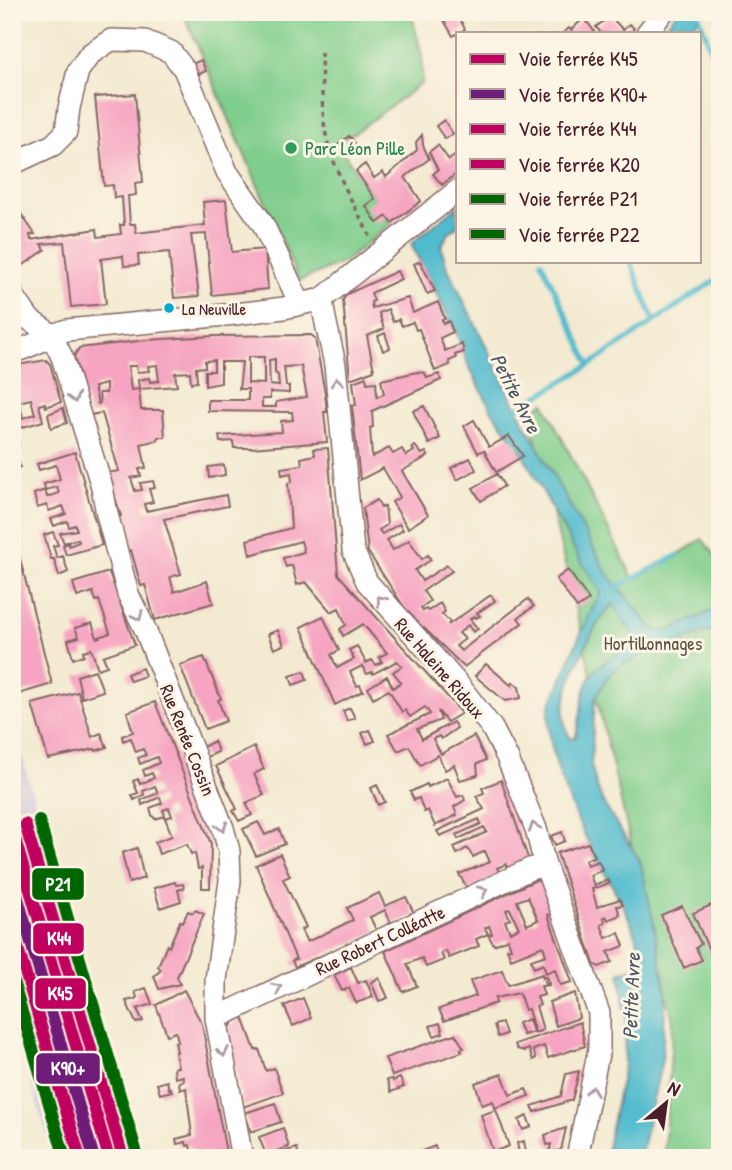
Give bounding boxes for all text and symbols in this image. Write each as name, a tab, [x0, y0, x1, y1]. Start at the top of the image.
legend	[456, 32, 700, 262]
text: Voie ferrée K45	[518, 44, 638, 73]
text: Voie ferrée K90+	[518, 80, 648, 109]
text: Voie ferrée K44	[518, 114, 637, 143]
place label: Parc Léon Pille	[305, 135, 405, 161]
marker: Parc Léon Pille	[283, 140, 299, 156]
text: Voie ferrée K20	[518, 150, 640, 179]
text: Voie ferrée P21	[518, 184, 637, 213]
text: Voie ferrée P22	[518, 220, 640, 249]
place label: La Neuville	[182, 297, 246, 320]
marker: La Neuville	[162, 301, 176, 315]
water label: Petite Avre	[484, 348, 549, 439]
one-way arrow	[330, 376, 345, 387]
one-way arrow	[66, 392, 81, 404]
one-way arrow	[377, 596, 390, 608]
one-way arrow	[130, 609, 144, 621]
street label: Rue Haleine Ridoux	[389, 612, 491, 724]
park label: Hortillonnages	[604, 630, 702, 656]
street label: Rue Renée Cossin	[154, 680, 222, 800]
one-way arrow	[214, 821, 228, 833]
one-way arrow	[528, 821, 542, 833]
line badge: P21	[31, 867, 85, 901]
text: P21	[46, 871, 71, 897]
one-way arrow	[476, 886, 488, 900]
street label: Rue Robert Colléatte	[311, 898, 449, 981]
line badge: K44	[32, 922, 85, 955]
text: K44	[47, 925, 71, 951]
water label: Petite Avre	[615, 951, 647, 1039]
line badge: K45	[34, 977, 87, 1010]
text: K45	[47, 980, 74, 1006]
one-way arrow	[270, 983, 282, 997]
one-way arrow	[214, 1046, 229, 1058]
line badge: K90+	[35, 1052, 101, 1085]
text: K90+	[51, 1055, 85, 1081]
north arrow	[630, 1068, 700, 1138]
text: N	[664, 1074, 685, 1102]
one-way arrow	[583, 1085, 598, 1097]

